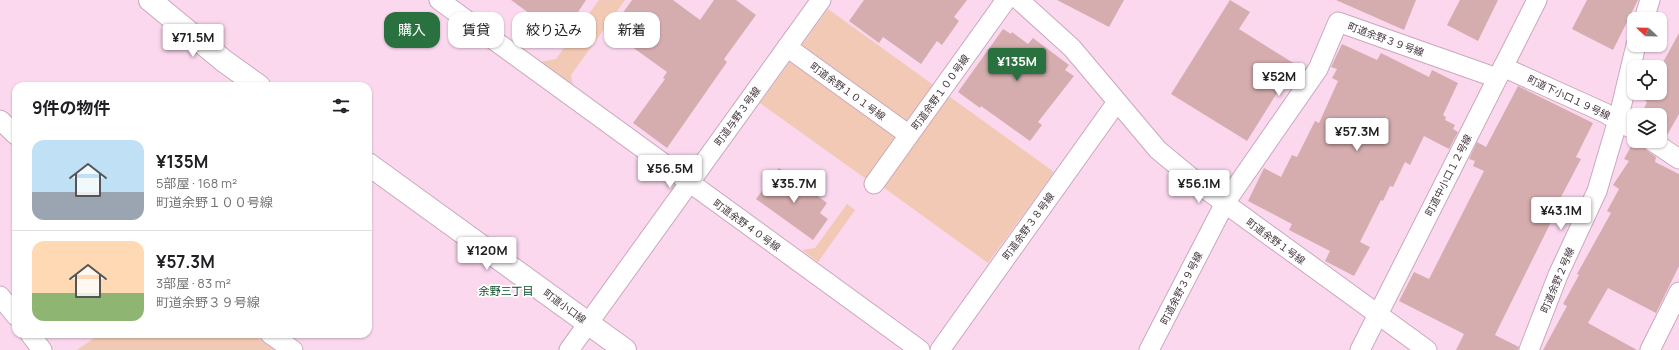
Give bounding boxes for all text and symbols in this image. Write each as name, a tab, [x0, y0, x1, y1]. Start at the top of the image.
chip: 購入	[384, 12, 440, 48]
chip: 賃貸	[448, 12, 504, 48]
chip: 絞り込み	[512, 12, 596, 48]
chip: 新着	[604, 12, 660, 48]
north arrow	[1627, 12, 1667, 52]
map controls	[1627, 12, 1667, 148]
street label: 町道余野３９号線	[1346, 19, 1426, 59]
pin: ¥71.5M	[160, 24, 226, 58]
text: ¥71.5M	[172, 28, 214, 46]
pin: ¥135M	[989, 48, 1045, 82]
street label: 町道余野１００号線	[908, 51, 972, 133]
text: ¥135M	[997, 52, 1037, 70]
street label: 町道余野１０１号線	[807, 59, 889, 123]
button: locate	[1627, 60, 1667, 100]
pin: ¥52M	[1255, 63, 1303, 97]
text: ¥52M	[1262, 67, 1296, 85]
street label: 町道下小口１９号線	[1525, 72, 1613, 122]
street label: 町道与野３号線	[711, 84, 763, 148]
icon: filters	[330, 95, 352, 117]
text: 9件の物件	[32, 96, 111, 119]
button: layers	[1627, 108, 1667, 148]
pin: ¥57.3M	[1324, 118, 1390, 152]
text: ¥57.3M	[1335, 122, 1379, 140]
street label: 町道中小口１２号線	[1421, 132, 1475, 218]
text: ¥135M	[156, 150, 208, 173]
pin: ¥56.5M	[637, 155, 703, 189]
icon: home	[64, 156, 112, 204]
text: ¥56.5M	[647, 159, 693, 177]
pin: ¥35.7M	[761, 170, 827, 204]
pin: ¥56.1M	[1166, 170, 1232, 204]
text: 5部屋 · 168 m²	[156, 174, 237, 192]
text: ¥35.7M	[771, 174, 817, 192]
text: ¥56.1M	[1178, 174, 1220, 192]
street label: 町道余野３８号線	[999, 190, 1057, 262]
text: 町道余野１００号線	[156, 193, 273, 211]
street label: 町道余野４０号線	[711, 196, 783, 254]
pin: ¥43.1M	[1528, 197, 1594, 231]
text: ¥43.1M	[1540, 201, 1582, 219]
street label: 町道余野１号線	[1244, 215, 1308, 267]
pin: ¥120M	[459, 237, 515, 271]
text: ¥120M	[466, 241, 508, 259]
street label: 町道余野２号線	[1537, 245, 1577, 315]
street label: 町道余野３９号線	[1157, 249, 1205, 327]
text: ¥57.3M	[156, 250, 215, 273]
icon: home	[64, 257, 112, 305]
text: 3部屋 · 83 m²	[156, 274, 231, 292]
district label: 余野三丁目	[479, 283, 534, 298]
street label: 町道小口線	[541, 286, 589, 326]
text: 町道余野３９号線	[156, 293, 260, 311]

